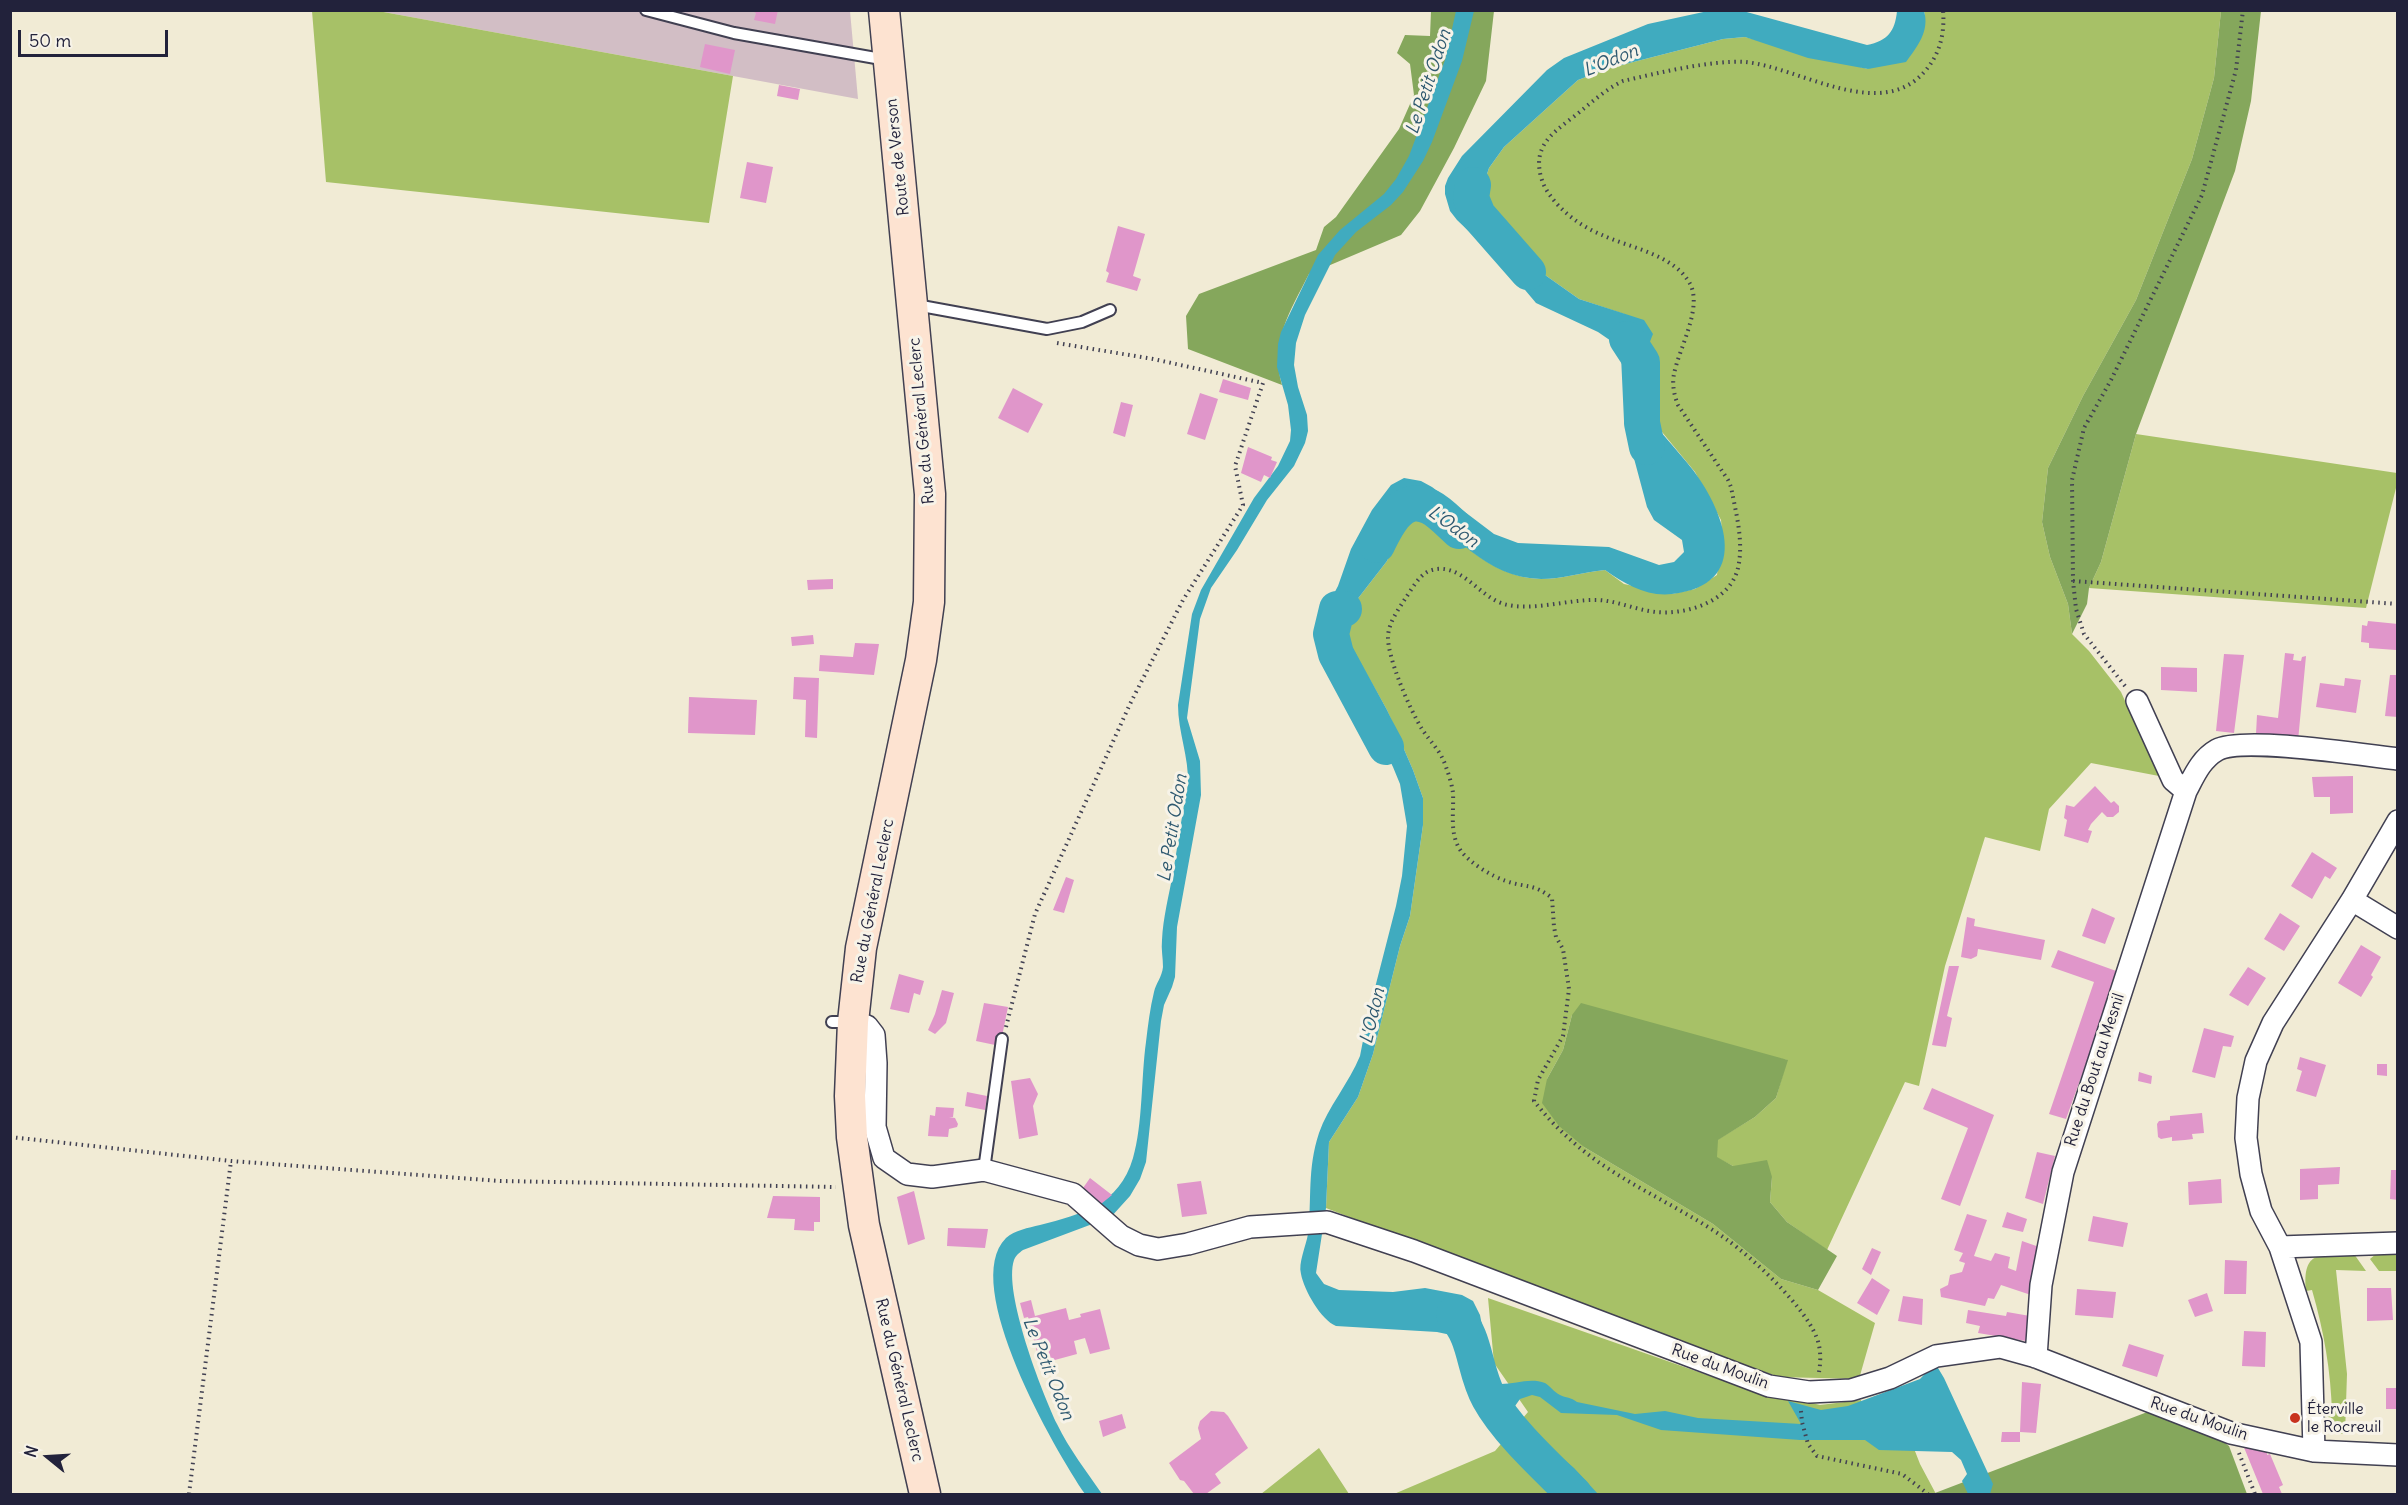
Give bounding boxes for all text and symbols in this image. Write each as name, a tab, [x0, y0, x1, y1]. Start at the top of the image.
scale bar	[21, 18, 171, 56]
water label: Le Petit Odon	[1402, 27, 1456, 137]
text: 50 m	[29, 29, 71, 52]
water label: L'Odon	[1581, 40, 1641, 82]
street label: Route de Verson	[882, 97, 914, 217]
street label: Rue du Général Leclerc	[905, 337, 939, 505]
water label: L'Odon	[1424, 502, 1482, 552]
water label: Le Petit Odon	[1154, 773, 1192, 883]
street label: Rue du Général Leclerc	[848, 817, 898, 985]
water label: L'Odon	[1356, 986, 1390, 1046]
street label: Rue du Bout au Mesnil	[2061, 991, 2129, 1149]
street label: Rue du Général Leclerc	[871, 1296, 927, 1464]
water label: Le Petit Odon	[1018, 1315, 1078, 1423]
street label: Rue du Moulin	[1669, 1341, 1771, 1393]
street label: Rue du Moulin	[2148, 1393, 2250, 1445]
place label: Éterville le Rocreuil	[2307, 1399, 2381, 1437]
marker: Éterville le Rocreuil	[2288, 1411, 2302, 1425]
north arrow	[18, 1427, 78, 1487]
text: N	[20, 1443, 42, 1460]

